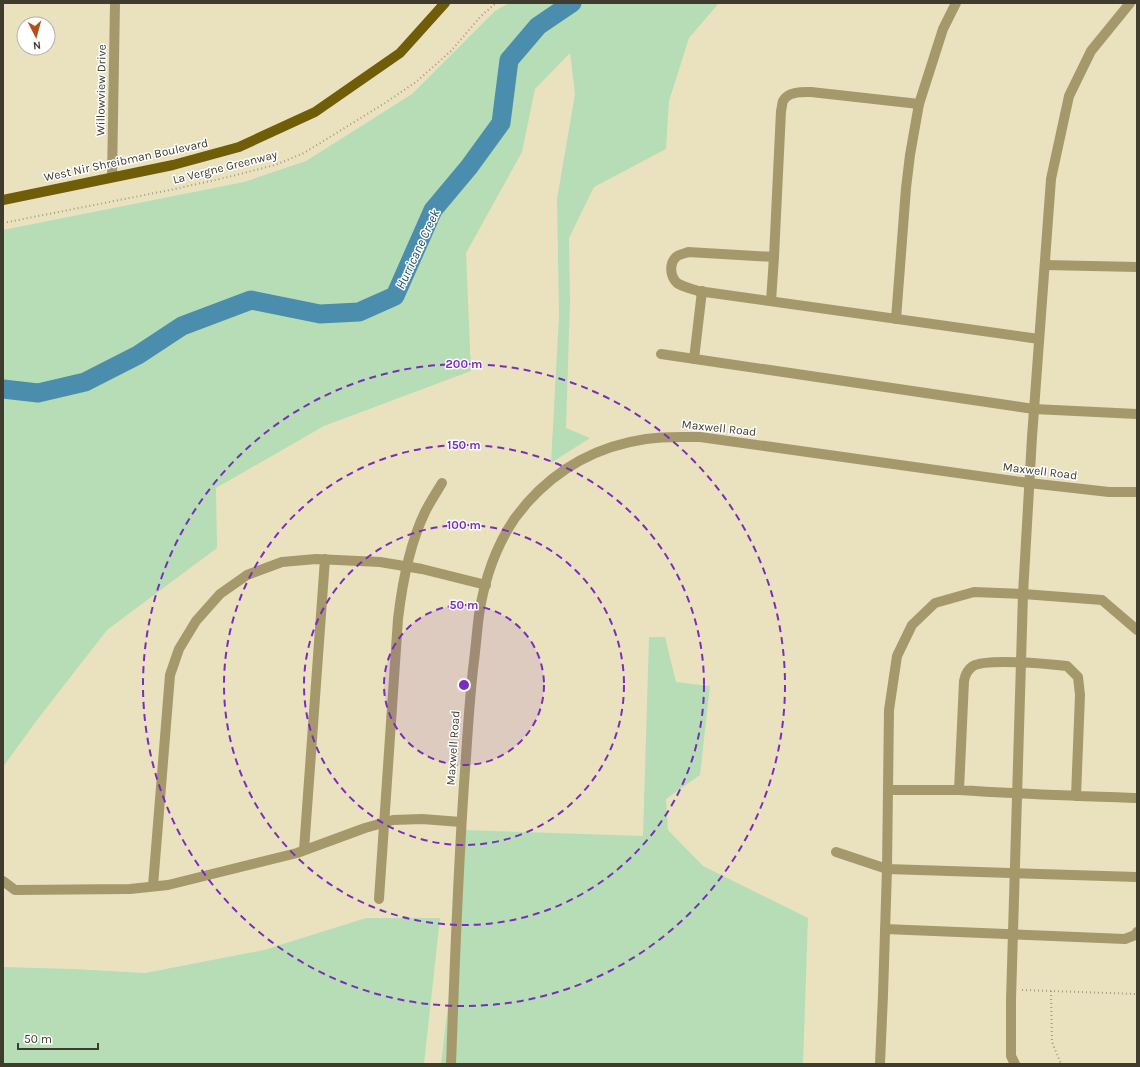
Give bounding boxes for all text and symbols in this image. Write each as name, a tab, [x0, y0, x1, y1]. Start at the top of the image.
north arrow	[16, 16, 56, 56]
text: N	[32, 39, 42, 52]
street label: Willowview Drive	[93, 44, 109, 136]
street label: West Nir Shreibman Boulevard	[43, 136, 209, 184]
street label: La Vergne Greenway	[171, 147, 279, 187]
water label: Hurricane Creek	[392, 207, 443, 291]
text: 200 m	[446, 357, 482, 371]
street label: Maxwell Road	[681, 417, 757, 439]
text: 150 m	[447, 438, 481, 452]
street label: Maxwell Road	[1002, 459, 1078, 483]
text: 100 m	[447, 518, 481, 532]
text: 50 m	[450, 598, 479, 612]
centre of rings	[457, 678, 471, 692]
street label: Maxwell Road	[443, 710, 463, 786]
scale bar	[18, 1025, 98, 1051]
text: 50 m	[24, 1032, 52, 1046]

